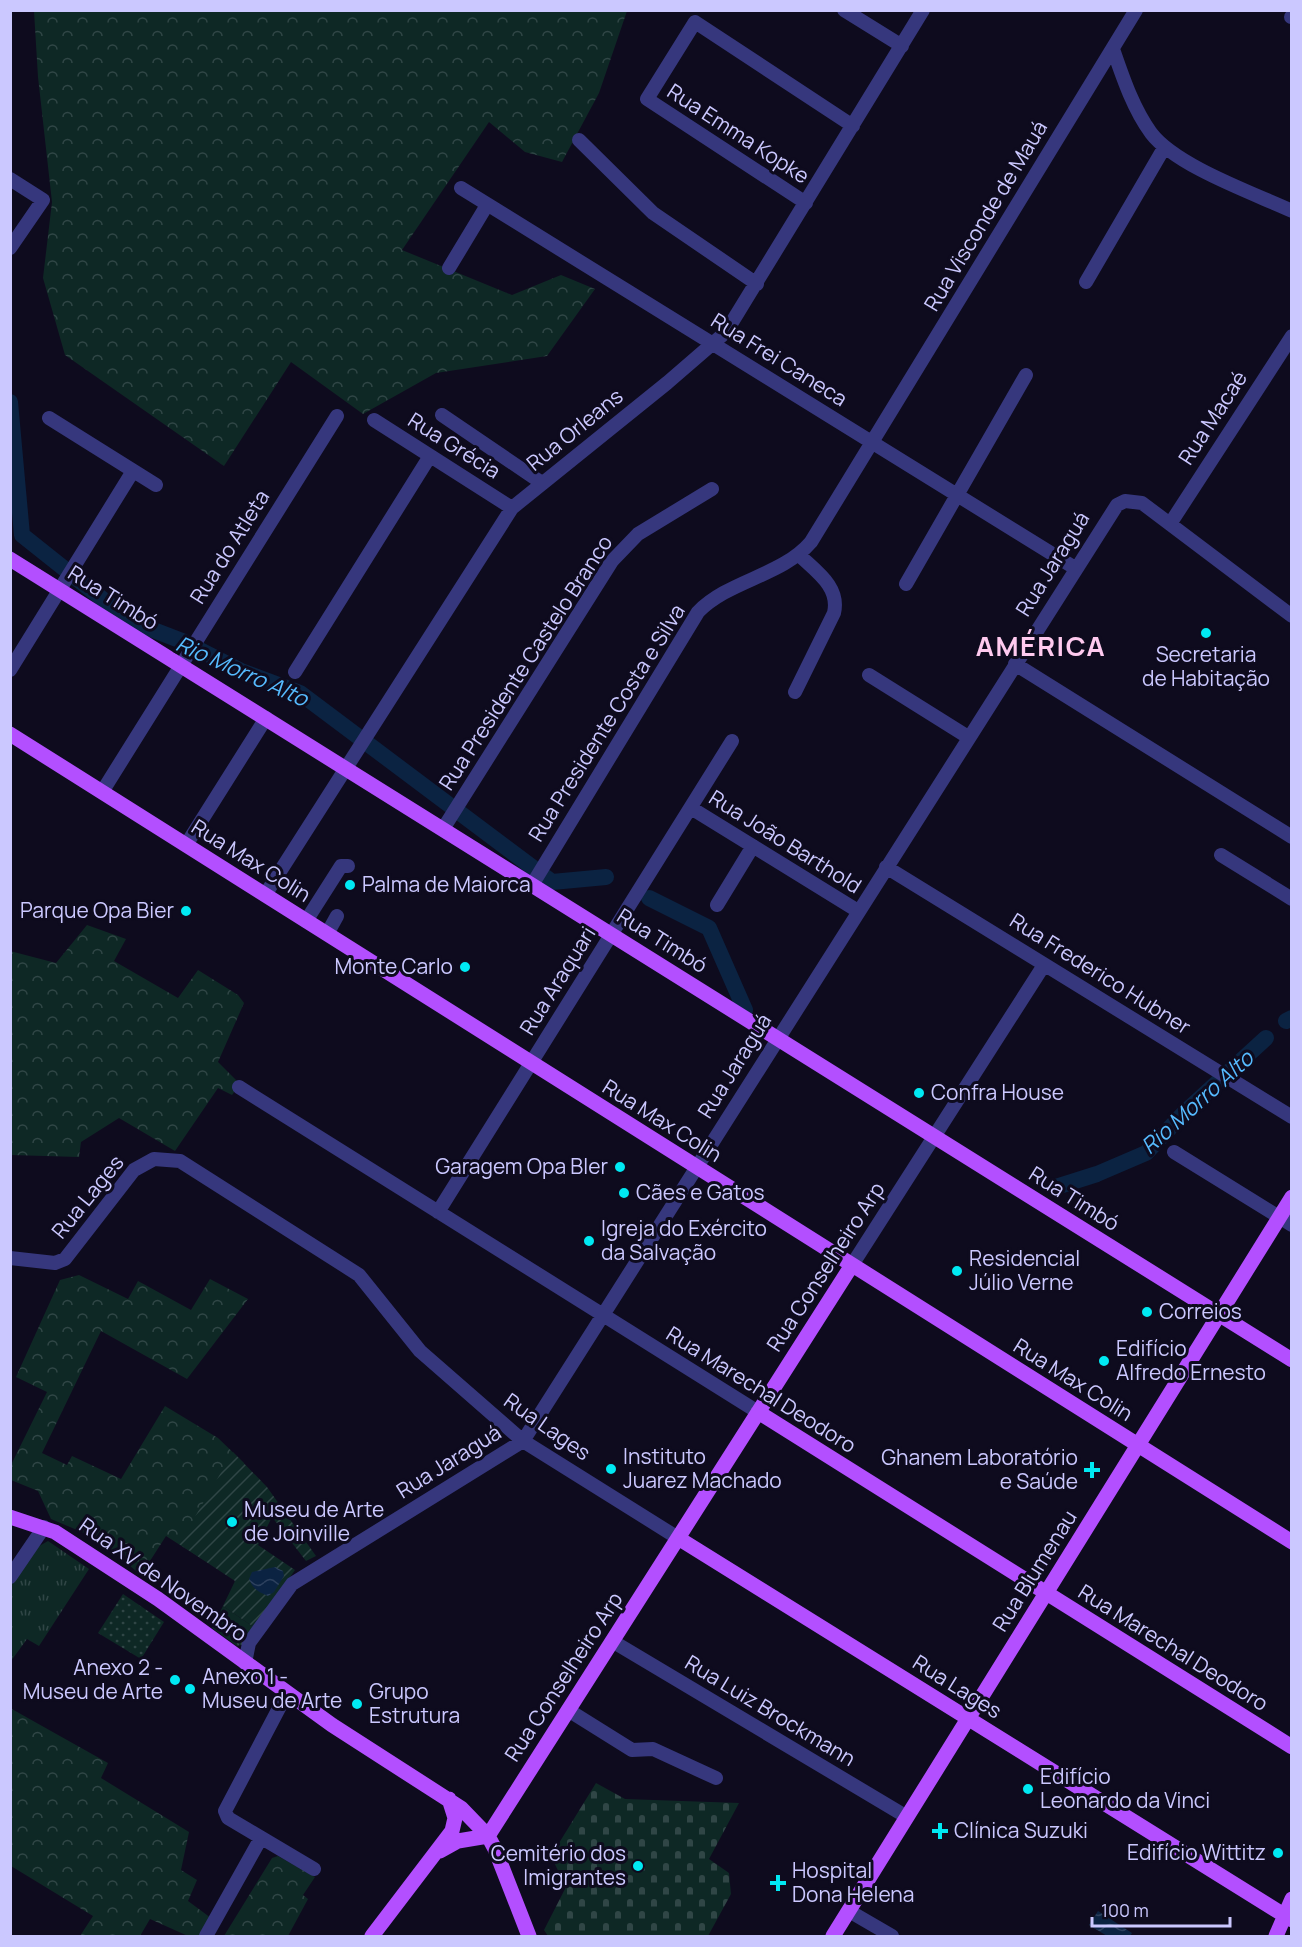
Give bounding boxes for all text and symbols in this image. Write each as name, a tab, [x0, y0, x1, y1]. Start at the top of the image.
street label: Rua Emma Kopke	[662, 77, 815, 190]
street label: Rua Visconde de Mauá	[917, 115, 1053, 316]
street label: Rua Frei Caneca	[706, 306, 853, 412]
street label: Rua Macaé	[1171, 365, 1253, 470]
street label: Rua Orleans	[520, 382, 628, 477]
street label: Rua Grécia	[403, 406, 506, 485]
street label: Rua do Atleta	[183, 484, 275, 609]
street label: Rua Jaraguá	[1009, 506, 1095, 621]
street label: Rua Presidente Castelo Branco	[432, 530, 618, 795]
street label: Rua Timbó	[63, 558, 164, 636]
street label: Rua Presidente Costa e Silva	[521, 599, 691, 846]
marker: Secretaria de Habitação	[1199, 626, 1213, 640]
district label: AMÉRICA	[976, 627, 1106, 664]
water label: Rio Morro Alto	[171, 629, 315, 714]
place label: Secretaria de Habitação	[1142, 640, 1270, 692]
street label: Rua João Barthold	[704, 783, 867, 899]
street label: Rua Max Colin	[186, 812, 317, 908]
place label: Palma de Maiorca	[362, 870, 531, 898]
marker: Palma de Maiorca	[343, 878, 357, 892]
place label: Parque Opa Bier	[20, 896, 174, 924]
street label: Rua Timbó	[612, 901, 713, 979]
marker: Parque Opa Bier	[179, 904, 193, 918]
street label: Rua Frederico Hubner	[1005, 906, 1197, 1040]
street label: Rua Araquari	[513, 921, 602, 1040]
place label: Monte Carlo	[334, 952, 453, 980]
marker: Monte Carlo	[458, 960, 472, 974]
street label: Rua Jaraguá	[691, 1008, 777, 1123]
water label: Rio Morro Alto	[1134, 1042, 1261, 1160]
street label: Rua Max Colin	[597, 1072, 728, 1168]
place label: Confra House	[931, 1078, 1064, 1106]
marker: Confra House	[912, 1086, 926, 1100]
street label: Rua Lages	[45, 1149, 129, 1244]
place label: Garagem Opa BIer	[435, 1152, 608, 1180]
street label: Rua Timbó	[1024, 1159, 1125, 1237]
marker: Garagem Opa BIer	[613, 1160, 627, 1174]
street label: Rua Conselheiro Arp	[760, 1176, 890, 1357]
place label: Cães e Gatos	[636, 1178, 764, 1206]
marker: Cães e Gatos	[617, 1186, 631, 1200]
place label: Igreja do Exército da Salvação	[601, 1214, 767, 1266]
marker: Igreja do Exército da Salvação	[582, 1234, 596, 1248]
place label: Residencial Júlio Verne	[969, 1244, 1080, 1296]
marker: Residencial Júlio Verne	[950, 1264, 964, 1278]
place label: Correios	[1159, 1297, 1242, 1325]
marker: Correios	[1140, 1305, 1154, 1319]
street label: Rua Marechal Deodoro	[661, 1319, 862, 1459]
street label: Rua Max Colin	[1008, 1331, 1139, 1427]
place label: Edifício Alfredo Ernesto	[1116, 1334, 1266, 1386]
marker: Edifício Alfredo Ernesto	[1097, 1354, 1111, 1368]
street label: Rua Lages	[499, 1386, 596, 1466]
street label: Rua Jaraguá	[391, 1418, 506, 1504]
place label: Instituto Juarez Machado	[623, 1442, 782, 1494]
place label: Ghanem Laboratório e Saúde	[881, 1443, 1078, 1495]
marker: Ghanem Laboratório e Saúde	[1083, 1461, 1101, 1479]
marker: Instituto Juarez Machado	[604, 1462, 618, 1476]
place label: Museu de Arte de Joinville	[244, 1495, 384, 1547]
street label: Rua Blumenau	[986, 1504, 1083, 1636]
street label: Rua XV de Novembro	[74, 1511, 253, 1648]
marker: Museu de Arte de Joinville	[225, 1515, 239, 1529]
street label: Rua Marechal Deodoro	[1073, 1577, 1274, 1717]
street label: Rua Conselheiro Arp	[498, 1586, 628, 1767]
street label: Rua Luiz Brockmann	[680, 1648, 861, 1772]
street label: Rua Lages	[908, 1648, 1007, 1724]
place label: Anexo 2 - Museu de Arte	[23, 1653, 163, 1705]
place label: Anexo 1 - Museu de Arte	[202, 1662, 342, 1714]
marker: Anexo 2 - Museu de Arte	[168, 1673, 182, 1687]
place label: Grupo Estrutura	[369, 1677, 460, 1729]
marker: Anexo 1 - Museu de Arte	[183, 1682, 197, 1696]
marker: Grupo Estrutura	[350, 1697, 364, 1711]
place label: Edifício Leonardo da Vinci	[1040, 1762, 1210, 1814]
marker: Edifício Leonardo da Vinci	[1021, 1782, 1035, 1796]
place label: Clínica Suzuki	[954, 1816, 1088, 1844]
marker: Clínica Suzuki	[931, 1822, 949, 1840]
place label: Edifício Wittitz	[1127, 1838, 1266, 1866]
place label: Cemitério dos Imigrantes	[491, 1839, 626, 1891]
marker: Edifício Wittitz	[1271, 1846, 1285, 1860]
place label: Hospital Dona Helena	[792, 1856, 915, 1908]
marker: Cemitério dos Imigrantes	[631, 1859, 645, 1873]
marker: Hospital Dona Helena	[769, 1874, 787, 1892]
scale bar	[1092, 1890, 1230, 1928]
text: 100 m	[1101, 1898, 1149, 1922]

